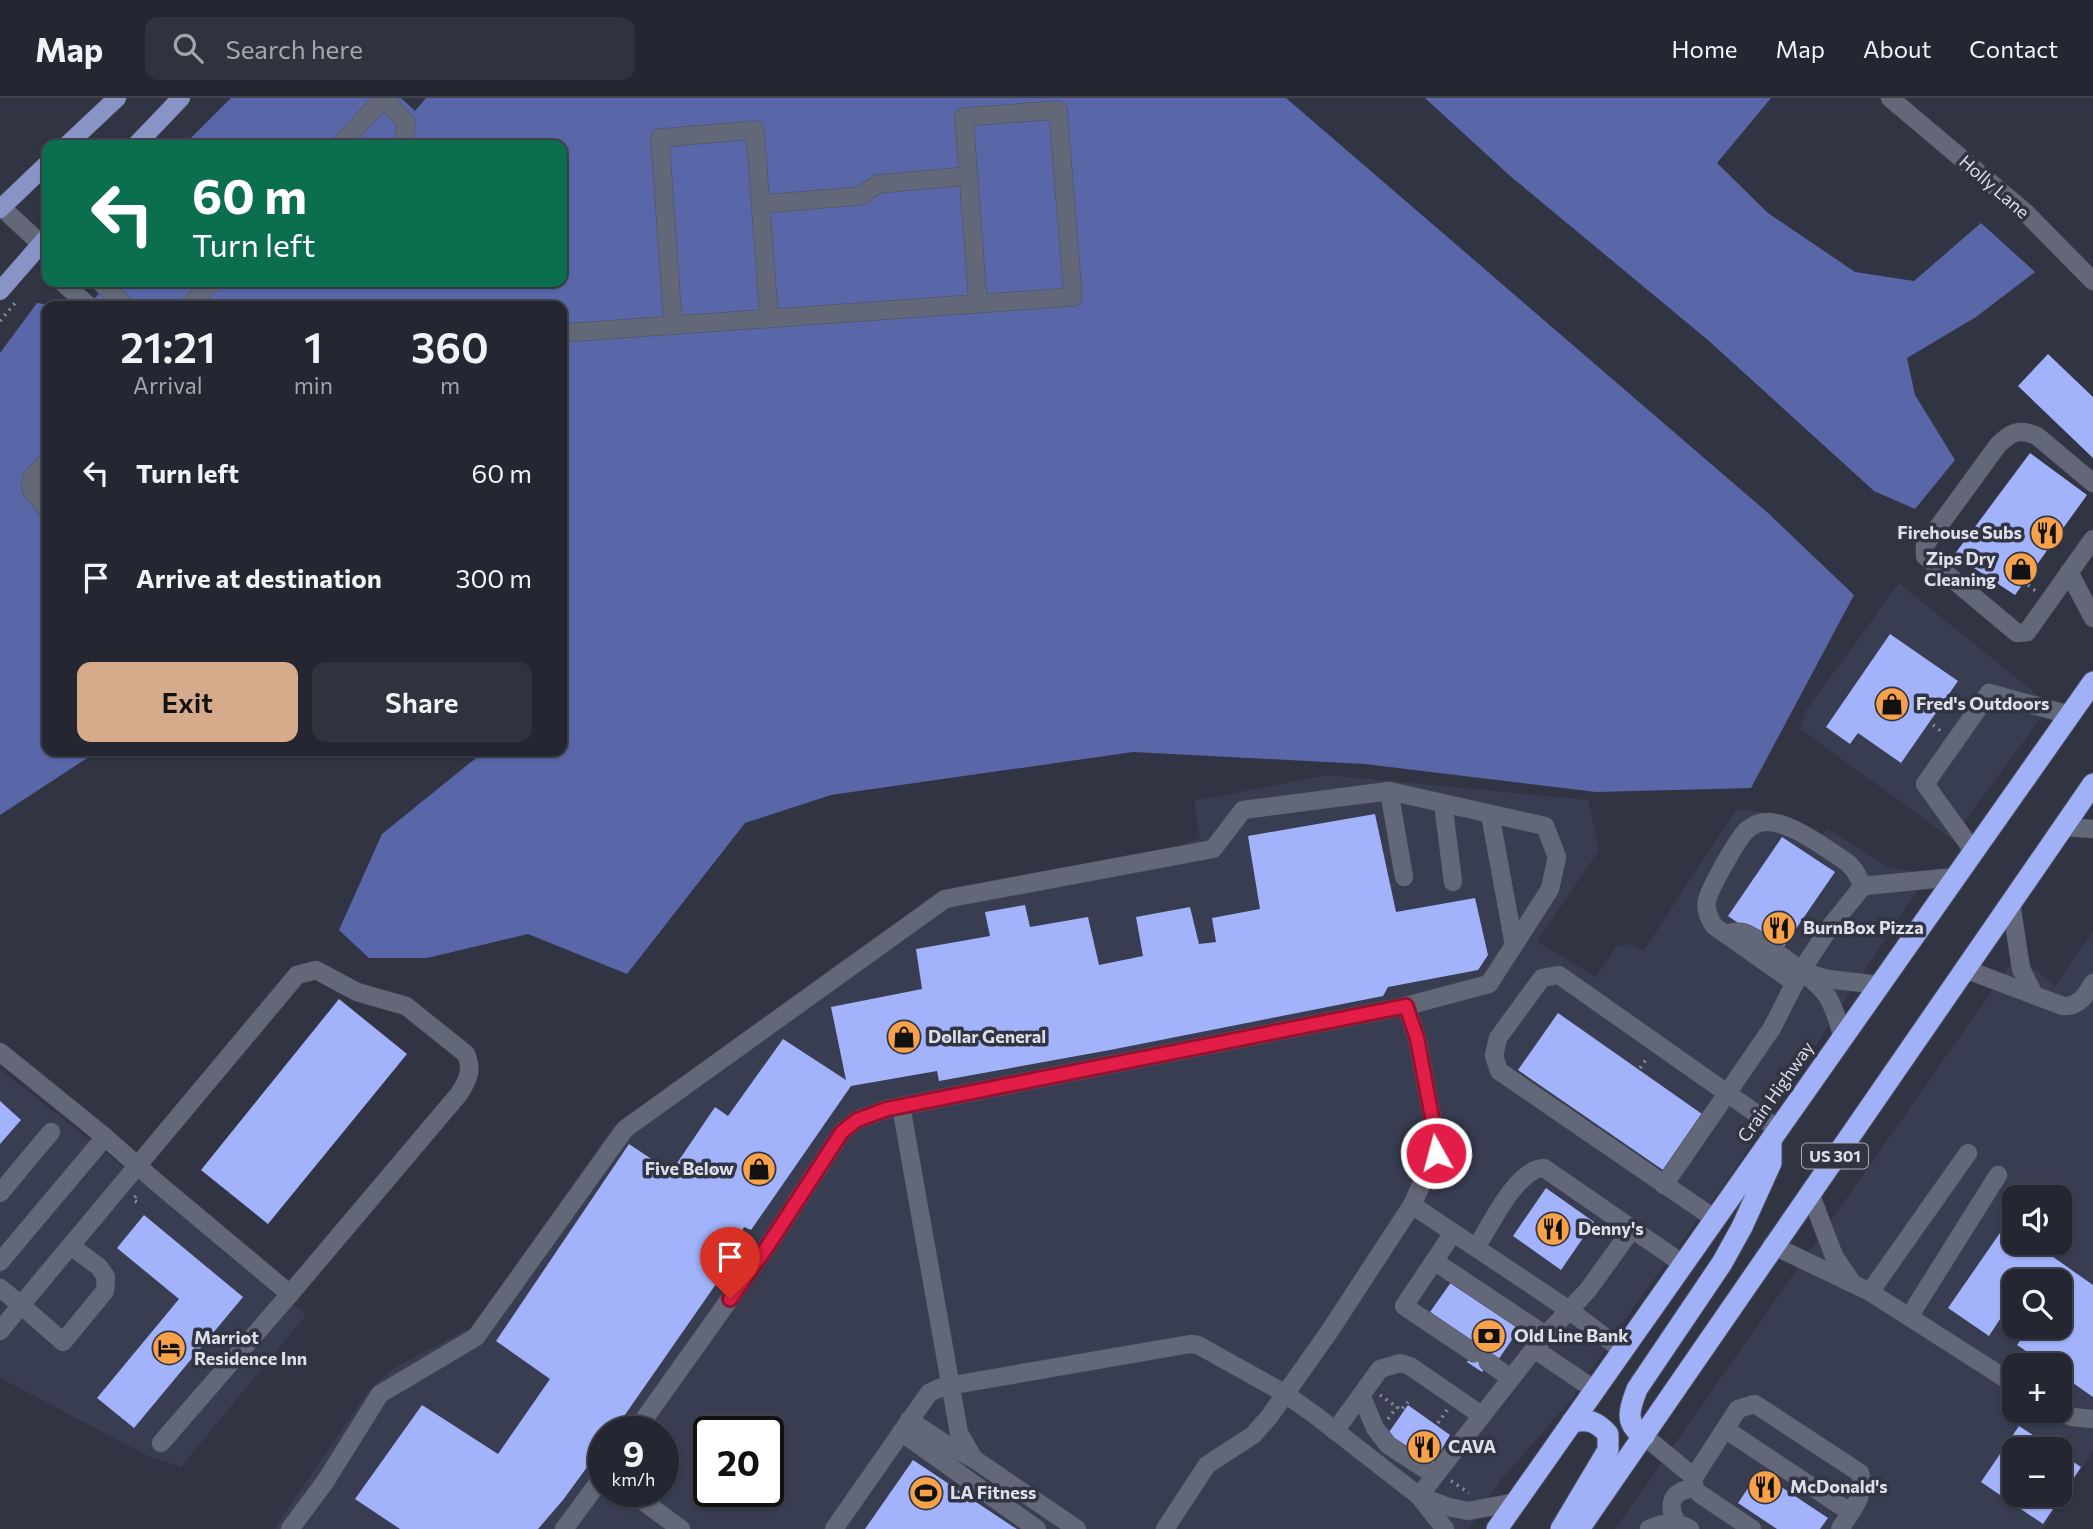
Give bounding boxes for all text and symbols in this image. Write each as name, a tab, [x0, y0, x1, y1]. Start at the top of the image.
search box	[145, 17, 635, 80]
text: Map	[35, 28, 103, 69]
icon: search	[169, 29, 207, 67]
text: Search here	[225, 33, 363, 64]
text: Home	[1672, 34, 1738, 63]
text: Map	[1776, 34, 1825, 63]
text: About	[1863, 34, 1931, 63]
text: Contact	[1969, 34, 2058, 63]
street label: Holly Lane	[1955, 150, 2034, 223]
text: 60 m	[192, 164, 307, 224]
icon: left	[77, 168, 168, 259]
text: Turn left	[192, 224, 316, 264]
text: 21:21	[120, 320, 216, 372]
text: 1	[304, 320, 323, 372]
text: 360	[411, 320, 489, 372]
text: Arrival	[133, 371, 203, 399]
text: min	[294, 371, 333, 399]
text: m	[440, 371, 460, 399]
icon: left	[77, 454, 115, 492]
text: Turn left	[136, 457, 239, 488]
text: 60 m	[472, 457, 532, 488]
restaurant icon: Firehouse Subs	[2028, 514, 2066, 552]
place label: Firehouse Subs	[1897, 521, 2022, 543]
place label: Zips Dry Cleaning	[1924, 547, 1996, 590]
shop icon: Zips Dry Cleaning	[2002, 550, 2040, 588]
icon: arrive	[77, 559, 115, 597]
text: Arrive at destination	[136, 562, 382, 593]
text: 300 m	[456, 562, 532, 593]
button: Exit	[77, 662, 298, 742]
button: Share	[312, 662, 532, 742]
shop icon: Fred's Outdoors	[1873, 685, 1911, 723]
place label: Fred's Outdoors	[1916, 692, 2049, 714]
restaurant icon: BurnBox Pizza	[1760, 909, 1798, 947]
place label: BurnBox Pizza	[1803, 916, 1924, 938]
shop icon: Dollar General	[885, 1018, 923, 1056]
place label: Dollar General	[928, 1025, 1046, 1047]
street label: Crain Highway	[1732, 1037, 1818, 1146]
position arrow	[1399, 1116, 1473, 1190]
road number: US 301	[1802, 1144, 1868, 1168]
shop icon: Five Below	[740, 1150, 778, 1188]
place label: Five Below	[645, 1157, 734, 1179]
map controls	[2002, 1185, 2072, 1507]
button: sound	[2002, 1185, 2072, 1255]
restaurant icon: Denny's	[1534, 1210, 1572, 1248]
place label: Denny's	[1578, 1217, 1644, 1239]
pin	[700, 1227, 760, 1299]
icon: arrive	[711, 1238, 749, 1276]
button: search	[2002, 1269, 2072, 1339]
bank icon: Old Line Bank	[1470, 1317, 1508, 1355]
place label: Old Line Bank	[1514, 1324, 1629, 1346]
place label: Marriot Residence Inn	[194, 1326, 307, 1369]
hotel icon: Marriot Residence Inn	[150, 1329, 188, 1367]
button: +	[2002, 1353, 2072, 1423]
speed limit sign: 20	[693, 1416, 784, 1507]
restaurant icon: CAVA	[1405, 1428, 1443, 1466]
text: 9	[623, 1431, 644, 1474]
place label: CAVA	[1448, 1435, 1496, 1457]
button: −	[2002, 1437, 2072, 1507]
text: km/h	[612, 1468, 655, 1490]
restaurant icon: McDonald's	[1746, 1468, 1784, 1506]
sports icon: LA Fitness	[907, 1474, 945, 1512]
place label: McDonald's	[1790, 1475, 1888, 1497]
place label: LA Fitness	[950, 1481, 1036, 1503]

